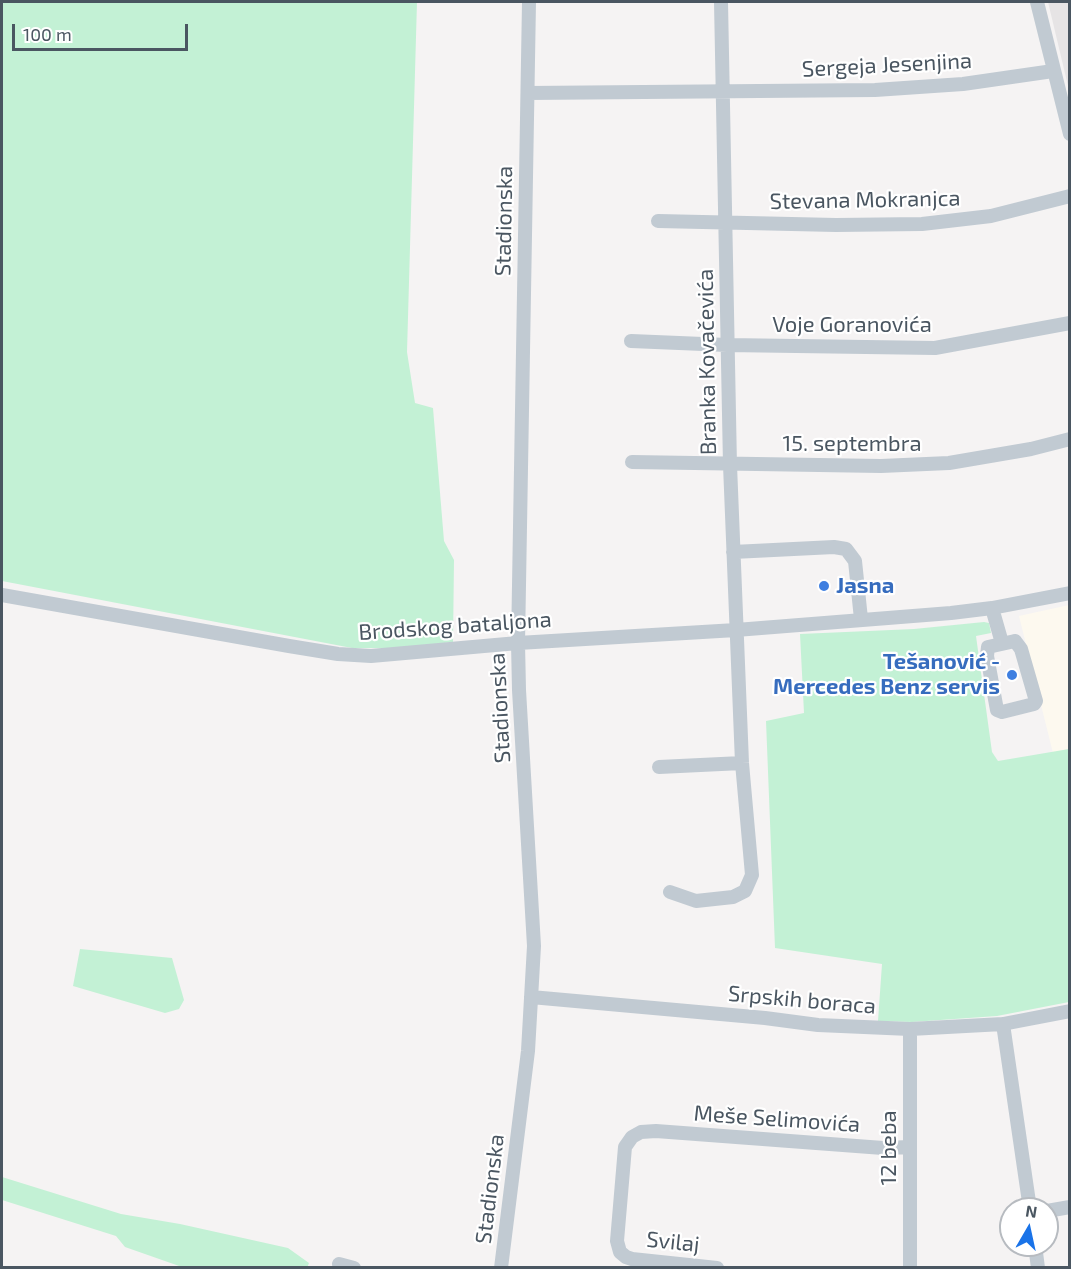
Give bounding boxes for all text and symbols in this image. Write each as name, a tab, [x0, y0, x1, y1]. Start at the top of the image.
scale bar	[15, 12, 190, 50]
text: 100 m	[23, 23, 72, 45]
street label: Sergeja Jesenjina	[801, 47, 973, 83]
street label: Stadionska	[490, 166, 518, 276]
street label: Stevana Mokranjca	[769, 185, 961, 215]
street label: Branka Kovačevića	[692, 269, 722, 455]
street label: Voje Goranovića	[772, 312, 932, 338]
street label: 15. septembra	[782, 431, 922, 457]
place label: Jasna	[836, 573, 894, 599]
marker: Jasna	[817, 579, 831, 593]
street label: Brodskog bataljona	[358, 606, 552, 646]
place label: Tešanović - Mercedes Benz servis	[773, 649, 1000, 700]
street label: Stadionska	[484, 652, 516, 764]
marker: Tešanović - Mercedes Benz servis	[1005, 668, 1019, 682]
street label: Srpskih boraca	[727, 980, 877, 1020]
street label: Meše Selimovića	[693, 1100, 861, 1138]
street label: 12 beba	[876, 1111, 902, 1185]
street label: Stadionska	[470, 1133, 510, 1245]
north arrow	[999, 1197, 1059, 1257]
text: N	[1024, 1200, 1039, 1221]
street label: Svilaj	[645, 1226, 701, 1258]

